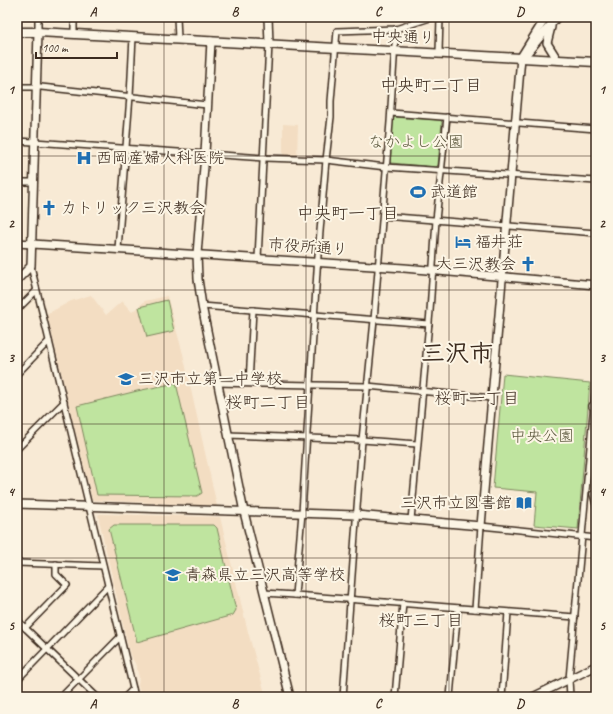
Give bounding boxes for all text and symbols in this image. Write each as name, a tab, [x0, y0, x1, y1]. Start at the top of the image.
text: A	[90, 4, 98, 20]
text: B	[232, 4, 240, 20]
text: C	[375, 4, 383, 20]
text: D	[516, 4, 525, 20]
street label: 中央通り	[371, 26, 435, 48]
scale bar	[36, 34, 117, 60]
text: 100 m	[42, 40, 69, 56]
district label: 中央町二丁目	[380, 75, 482, 96]
text: 1	[8, 82, 16, 98]
text: 1	[599, 82, 607, 98]
park label: なかよし公園	[368, 132, 464, 152]
place label: 西岡産婦人科医院	[96, 148, 224, 168]
hospital icon: 西岡産婦人科医院	[75, 149, 93, 167]
place label: 武道館	[430, 182, 478, 202]
sports icon: 武道館	[409, 183, 427, 201]
place label: カトリック三沢教会	[61, 198, 205, 218]
church icon: カトリック三沢教会	[40, 199, 58, 217]
district label: 中央町一丁目	[297, 203, 399, 224]
text: 2	[8, 216, 15, 232]
text: 2	[599, 216, 606, 232]
place label: 福井荘	[475, 232, 523, 252]
hotel icon: 福井荘	[454, 233, 472, 251]
street label: 市役所通り	[267, 234, 349, 260]
place label: 大三沢教会	[436, 254, 516, 274]
church icon: 大三沢教会	[519, 255, 537, 273]
district label: 三沢市	[421, 338, 493, 368]
text: 3	[8, 350, 15, 366]
text: 3	[599, 350, 606, 366]
place label: 三沢市立第一中学校	[138, 369, 282, 389]
school or university icon: 三沢市立第一中学校	[117, 370, 135, 388]
district label: 桜町一丁目	[435, 388, 520, 409]
district label: 桜町二丁目	[226, 392, 311, 413]
park label: 中央公園	[510, 426, 574, 446]
text: 4	[8, 484, 16, 500]
text: 4	[599, 484, 607, 500]
place label: 三沢市立図書館	[400, 493, 512, 513]
library icon: 三沢市立図書館	[515, 494, 533, 512]
place label: 青森県立三沢高等学校	[185, 565, 345, 585]
school or university icon: 青森県立三沢高等学校	[164, 566, 182, 584]
district label: 桜町三丁目	[379, 610, 464, 631]
text: 5	[8, 618, 15, 634]
text: 5	[599, 618, 606, 634]
text: A	[90, 696, 98, 712]
text: B	[232, 696, 240, 712]
text: C	[375, 696, 383, 712]
text: D	[516, 696, 525, 712]

